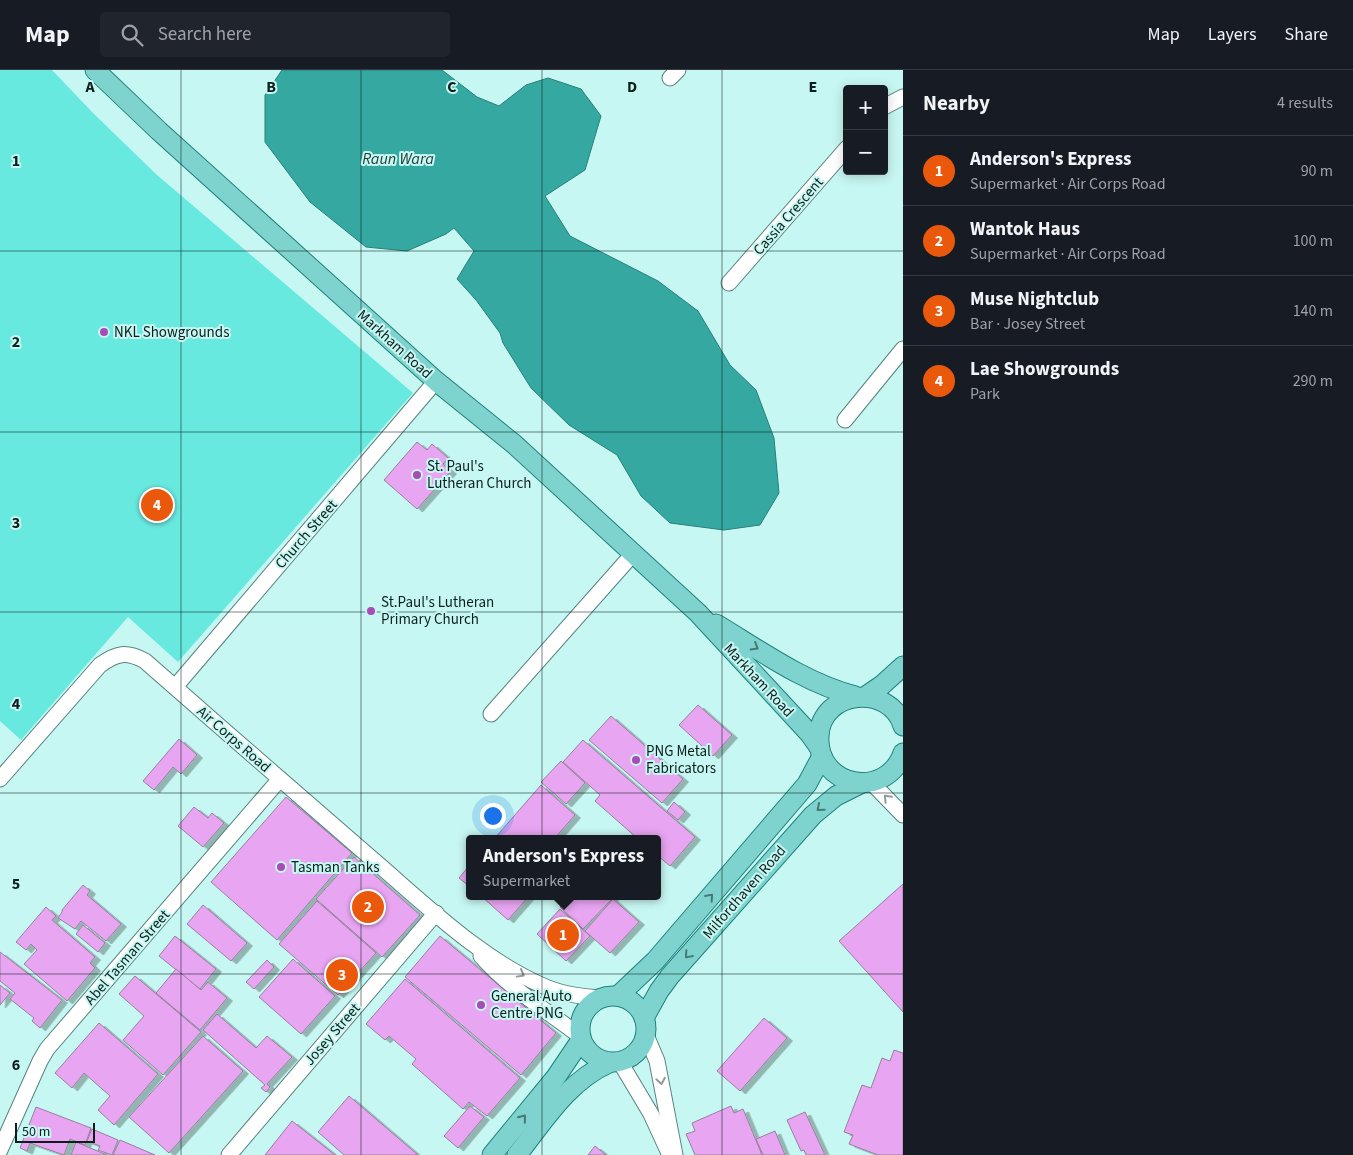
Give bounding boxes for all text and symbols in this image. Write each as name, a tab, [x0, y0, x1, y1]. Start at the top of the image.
search box	[100, 12, 450, 57]
text: Map	[25, 17, 70, 52]
icon: search	[118, 21, 146, 49]
text: Search here	[158, 21, 251, 48]
text: Map	[1148, 22, 1180, 47]
text: Layers	[1208, 22, 1257, 47]
text: Share	[1285, 22, 1328, 47]
text: A	[84, 76, 95, 98]
text: B	[266, 76, 276, 98]
text: C	[447, 76, 457, 98]
text: D	[627, 76, 637, 98]
text: E	[809, 76, 817, 98]
map controls	[843, 85, 888, 175]
button: +	[843, 85, 888, 130]
text: Nearby	[923, 88, 990, 118]
text: 4 results	[1277, 92, 1333, 114]
button: −	[843, 130, 888, 175]
text: Anderson's Express	[970, 146, 1132, 173]
water label: Raun Wara	[362, 148, 434, 170]
text: 1	[12, 150, 20, 172]
text: 1	[935, 160, 943, 182]
text: 90 m	[1301, 160, 1333, 182]
street label: Cassia Crescent	[748, 173, 828, 260]
text: Supermarket · Air Corps Road	[970, 173, 1166, 195]
text: Wantok Haus	[970, 216, 1080, 243]
text: 2	[935, 230, 943, 252]
text: 100 m	[1293, 230, 1333, 252]
text: Supermarket · Air Corps Road	[970, 243, 1166, 265]
text: Muse Nightclub	[970, 286, 1099, 313]
text: 3	[935, 300, 943, 322]
text: 140 m	[1293, 300, 1333, 322]
street label: Markham Road	[353, 305, 437, 384]
text: Bar · Josey Street	[970, 313, 1085, 335]
place label: NKL Showgrounds	[114, 322, 229, 343]
marker: NKL Showgrounds	[98, 326, 110, 338]
text: 2	[12, 331, 20, 353]
text: Lae Showgrounds	[970, 356, 1119, 383]
text: 4	[935, 370, 943, 392]
text: 290 m	[1293, 370, 1333, 392]
text: Park	[970, 383, 1000, 405]
place label: St. Paul's Lutheran Church	[427, 456, 532, 494]
marker: St. Paul's Lutheran Church	[411, 469, 423, 481]
pin: 4	[141, 486, 173, 524]
street label: Church Street	[270, 495, 342, 573]
text: 3	[12, 512, 20, 534]
place label: St.Paul's Lutheran Primary Church	[381, 592, 494, 630]
marker: St.Paul's Lutheran Primary Church	[365, 605, 377, 617]
street label: Markham Road	[719, 639, 799, 722]
one-way arrow	[750, 641, 759, 651]
text: 4	[12, 693, 21, 715]
street label: Air Corps Road	[192, 701, 275, 777]
place label: PNG Metal Fabricators	[646, 741, 716, 779]
marker: PNG Metal Fabricators	[630, 754, 642, 766]
one-way arrow	[884, 795, 893, 804]
one-way arrow	[817, 802, 826, 811]
your location	[480, 803, 506, 829]
popup	[466, 835, 661, 900]
street label: Milfordhaven Road	[698, 841, 791, 944]
text: Anderson's Express	[483, 843, 644, 870]
place label: Tasman Tanks	[291, 857, 379, 878]
marker: Tasman Tanks	[275, 861, 287, 873]
text: Supermarket	[483, 870, 570, 892]
text: 5	[12, 873, 20, 895]
pin: 2	[352, 888, 384, 926]
one-way arrow	[705, 893, 714, 902]
street label: Abel Tasman Street	[80, 905, 175, 1010]
pin: 1	[547, 916, 579, 954]
one-way arrow	[685, 950, 694, 959]
pin: 3	[326, 956, 358, 994]
one-way arrow	[516, 968, 525, 978]
place label: General Auto Centre PNG	[491, 986, 572, 1024]
street label: Josey Street	[299, 999, 365, 1070]
marker: General Auto Centre PNG	[475, 999, 487, 1011]
text: 6	[12, 1054, 20, 1076]
one-way arrow	[656, 1077, 666, 1086]
one-way arrow	[517, 1114, 526, 1123]
scale bar	[15, 1120, 95, 1143]
text: 50 m	[22, 1122, 50, 1142]

